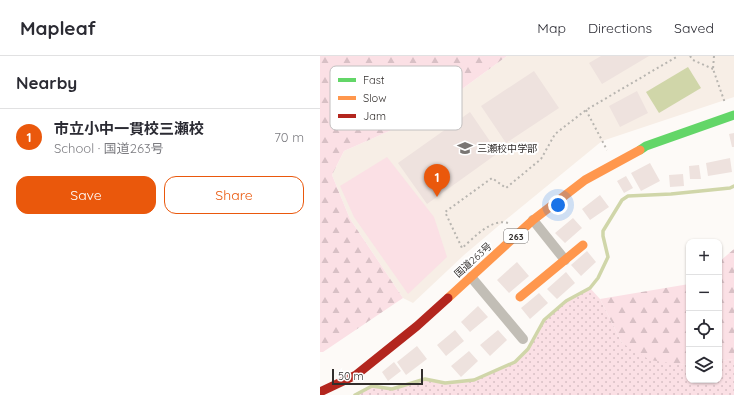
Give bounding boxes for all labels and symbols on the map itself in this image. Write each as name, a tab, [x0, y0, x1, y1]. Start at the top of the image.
legend	[330, 66, 462, 130]
text: Fast	[363, 73, 385, 87]
text: Slow	[363, 91, 387, 105]
text: Jam	[363, 109, 386, 123]
school or university icon: 三瀬校中学部	[456, 139, 474, 157]
place label: 三瀬校中学部	[477, 142, 537, 155]
pin: 1	[424, 164, 450, 197]
your location	[548, 195, 568, 215]
road number: 263	[504, 229, 528, 243]
street label: 国道263号	[451, 240, 495, 280]
scale bar	[332, 367, 423, 386]

